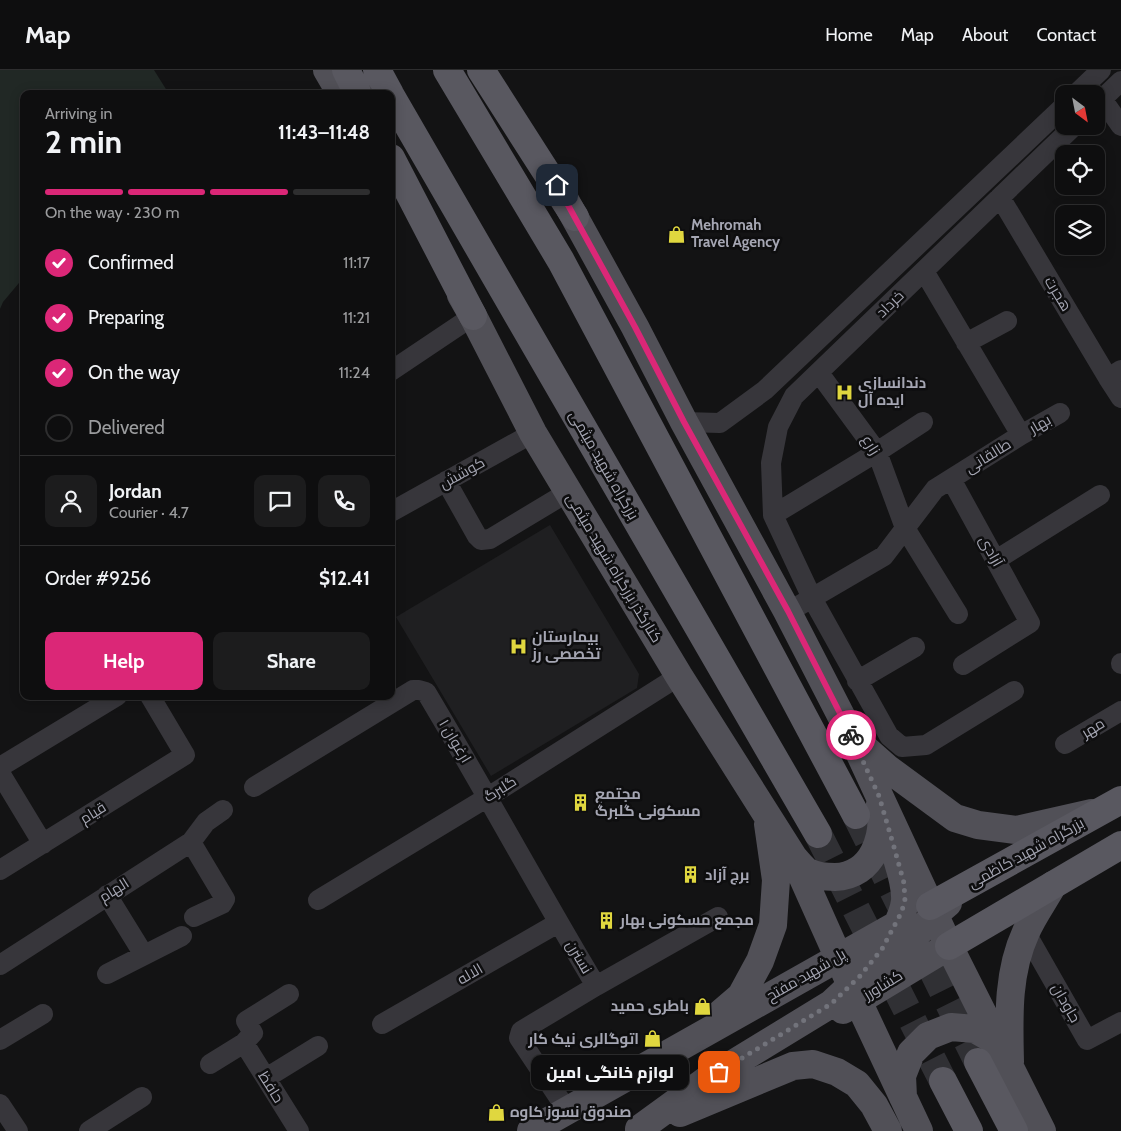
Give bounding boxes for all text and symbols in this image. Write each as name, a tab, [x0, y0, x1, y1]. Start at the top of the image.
text: Map	[25, 20, 71, 49]
text: Home	[825, 24, 873, 46]
text: Map	[901, 24, 934, 46]
text: About	[962, 24, 1008, 46]
text: Contact	[1036, 24, 1096, 46]
north arrow	[1055, 85, 1105, 135]
map controls	[1055, 85, 1105, 255]
text: Arriving in	[45, 104, 112, 123]
text: 11:43–11:48	[278, 121, 370, 144]
text: 2 min	[45, 122, 122, 161]
button: locate	[1055, 145, 1105, 195]
pin	[536, 164, 578, 206]
icon: home	[543, 171, 571, 199]
text: On the way · 230 m	[45, 203, 179, 222]
button: layers	[1055, 205, 1105, 255]
place label: Mehromah Travel Agency	[691, 216, 781, 251]
shop icon: Mehromah Travel Agency	[667, 224, 687, 244]
icon: check	[45, 249, 73, 277]
text: Confirmed	[88, 251, 174, 274]
text: 11:17	[343, 253, 370, 272]
street label: هجرت	[1041, 273, 1075, 315]
street label: خرداد	[872, 287, 908, 321]
icon: check	[45, 304, 73, 332]
text: Preparing	[88, 306, 164, 329]
text: 11:21	[343, 308, 370, 327]
icon: check	[45, 359, 73, 387]
text: On the way	[88, 361, 180, 384]
text: 11:24	[339, 363, 370, 382]
place label: دندانسازی ایده آل	[858, 374, 926, 409]
hospital icon: دندانسازی ایده آل	[834, 382, 854, 402]
street label: بزرگراه شهید میثمی	[565, 407, 643, 523]
street label: بهار	[1025, 411, 1055, 439]
text: Delivered	[88, 416, 165, 439]
street label: زارع	[856, 432, 884, 459]
street label: طالقانی	[962, 435, 1015, 478]
street label: کوشش	[436, 453, 488, 494]
button: person	[45, 475, 97, 527]
button: chat	[254, 475, 306, 527]
button: phone	[318, 475, 370, 527]
text: Jordan	[109, 480, 162, 503]
street label: کنارگذر بزرگراه شهید میثمی	[561, 490, 666, 646]
text: Courier · 4.7	[109, 503, 189, 522]
street label: آزادی	[974, 532, 1007, 570]
text: Order #9256	[45, 567, 151, 590]
text: $12.41	[319, 567, 370, 590]
place label: بیمارستان تخصصی رز	[531, 628, 601, 663]
button: Help	[45, 632, 203, 690]
button: Share	[213, 632, 370, 690]
hospital icon: بیمارستان تخصصی رز	[508, 636, 528, 656]
courier	[826, 710, 876, 760]
street label: مهر	[1077, 714, 1108, 743]
street label: ارغوان ۱	[434, 716, 475, 767]
icon: bike	[837, 721, 865, 749]
street label: گلبرگ	[480, 772, 520, 806]
place label: مجتمع مسکونی گلبرگ	[595, 785, 701, 820]
building icon: مجتمع مسکونی گلبرگ	[571, 793, 591, 813]
street label: قیام	[77, 798, 110, 829]
street label: بزرگراه شهید کاظمی	[965, 814, 1088, 893]
building icon: برج آزاد	[681, 865, 701, 885]
place label: برج آزاد	[705, 866, 749, 885]
street label: الهام	[96, 874, 133, 907]
building icon: مجمع مسکونی بهار	[596, 910, 616, 930]
place label: مجمع مسکونی بهار	[619, 911, 754, 930]
street label: نسترن	[561, 937, 596, 977]
street label: پل شهید مفتح	[763, 945, 850, 1007]
street label: الاله	[454, 960, 486, 988]
street label: کشاورز	[859, 966, 906, 1004]
street label: جاودان	[1047, 980, 1084, 1026]
shop icon: باطری حمید	[693, 996, 713, 1016]
place label: باطری حمید	[611, 997, 689, 1015]
shop icon: اتوگالری نیک کار	[643, 1029, 663, 1049]
place label: اتوگالری نیک کار	[527, 1030, 639, 1048]
pin	[698, 1051, 740, 1093]
callout: لوازم خانگی امین	[532, 1054, 689, 1090]
icon: bag	[705, 1058, 733, 1086]
text: لوازم خانگی امین	[546, 1063, 674, 1082]
street label: حافظ	[254, 1068, 288, 1106]
shop icon: صندوق نسوز کاوه	[486, 1102, 506, 1122]
place label: صندوق نسوز کاوه	[510, 1103, 631, 1121]

